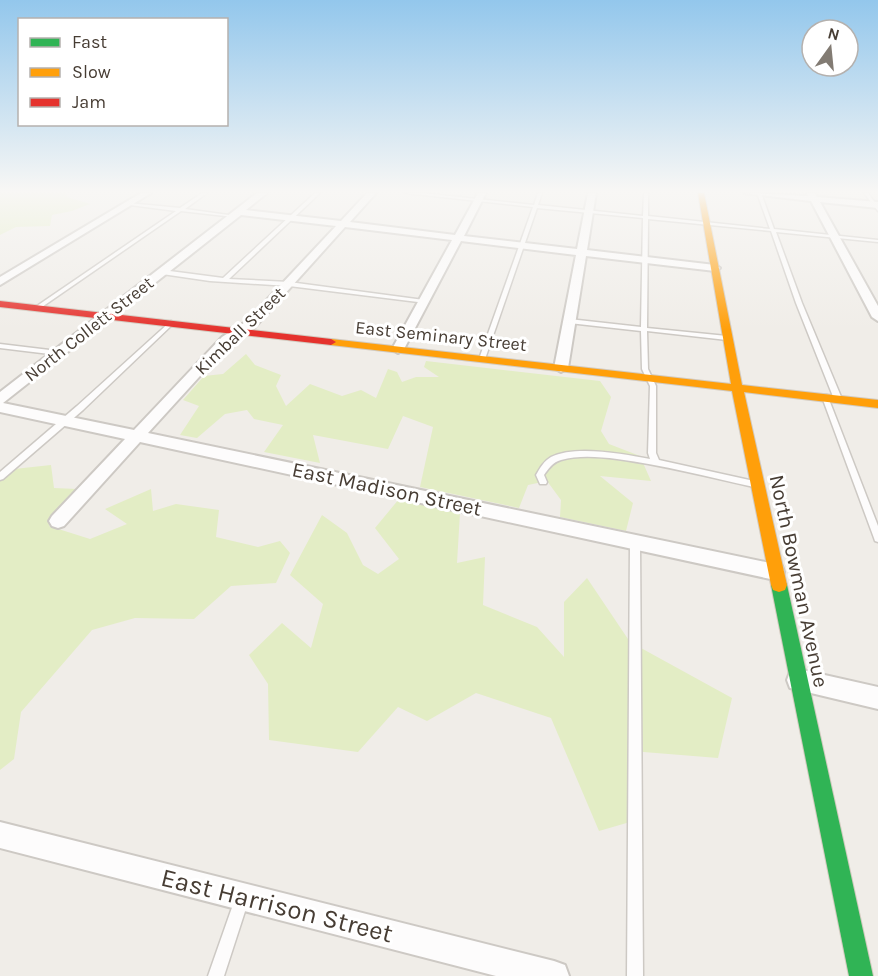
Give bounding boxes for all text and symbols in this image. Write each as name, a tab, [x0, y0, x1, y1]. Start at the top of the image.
legend	[18, 18, 228, 126]
north arrow	[800, 18, 860, 78]
text: N	[826, 23, 842, 45]
text: Fast	[72, 31, 107, 53]
text: Slow	[72, 61, 111, 83]
text: Jam	[72, 91, 106, 113]
street label: North Collett Street	[20, 272, 158, 386]
street label: Kimball Street	[190, 282, 290, 380]
street label: East Seminary Street	[354, 316, 528, 356]
street label: East Madison Street	[290, 457, 484, 521]
street label: North Bowman Avenue	[765, 473, 833, 689]
street label: East Harrison Street	[158, 862, 396, 949]

